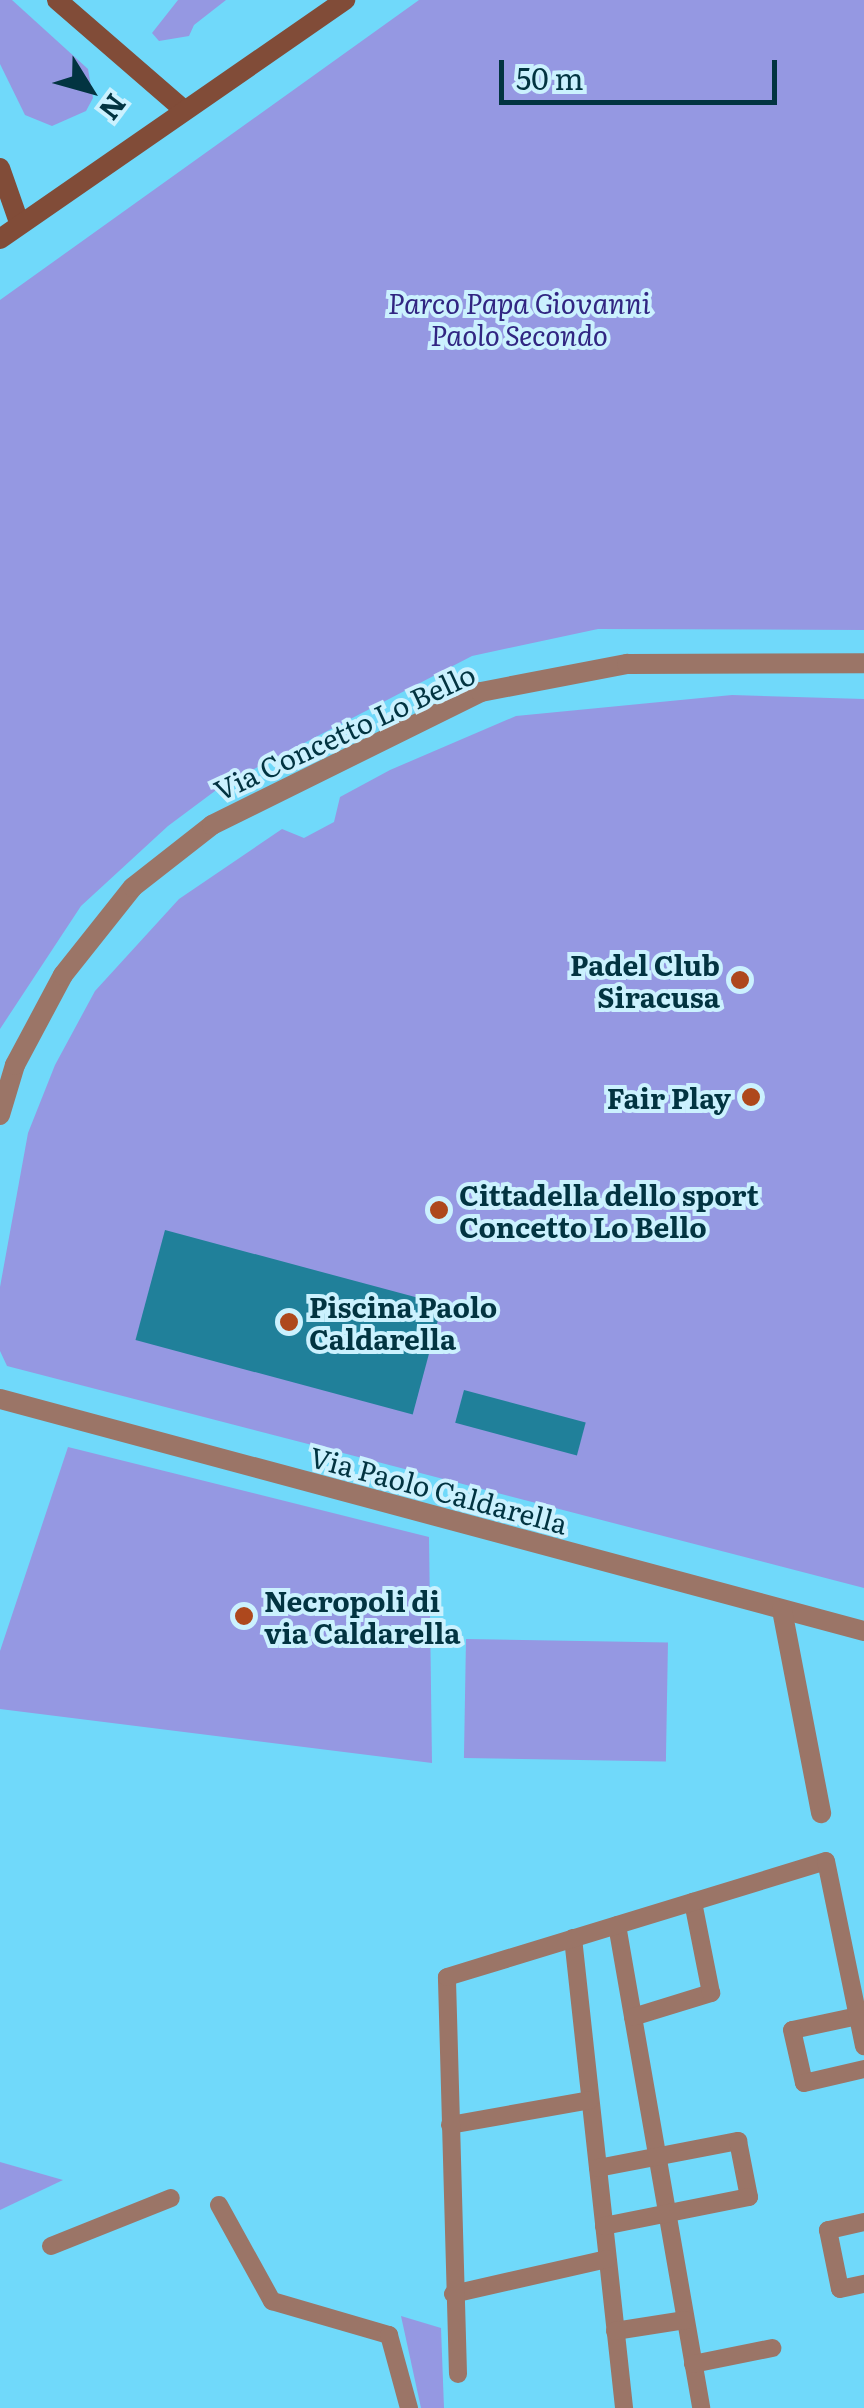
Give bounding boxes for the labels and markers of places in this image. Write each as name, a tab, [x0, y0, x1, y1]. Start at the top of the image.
place label: Padel Club Siracusa	[570, 947, 720, 1013]
marker: Padel Club Siracusa	[729, 969, 751, 991]
place label: Fair Play	[607, 1080, 731, 1114]
marker: Fair Play	[740, 1086, 762, 1108]
place label: Cittadella dello sport Concetto Lo Bello	[459, 1177, 759, 1243]
marker: Cittadella dello sport Concetto Lo Bello	[428, 1199, 450, 1221]
place label: Piscina Paolo Caldarella	[309, 1289, 497, 1355]
marker: Piscina Paolo Caldarella	[278, 1311, 300, 1333]
place label: Necropoli di via Caldarella	[264, 1583, 461, 1649]
marker: Necropoli di via Caldarella	[233, 1605, 255, 1627]

